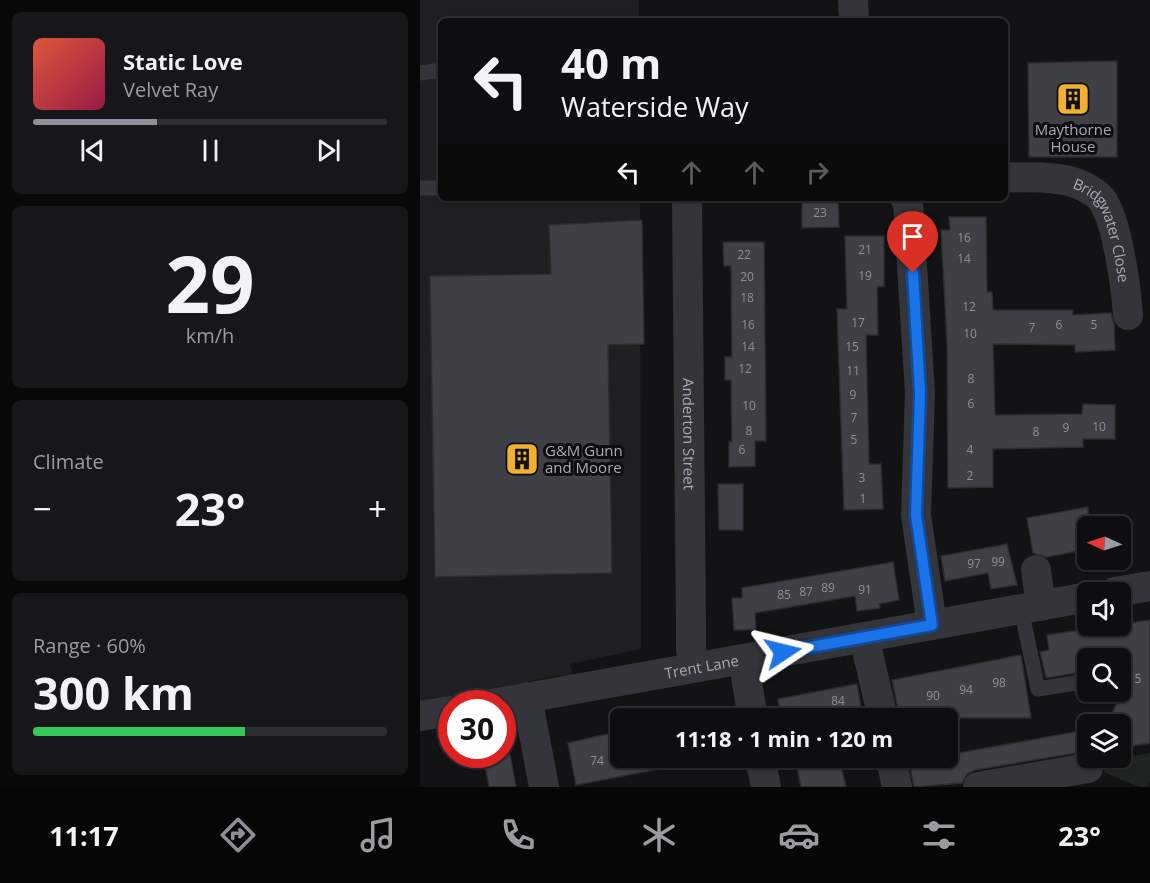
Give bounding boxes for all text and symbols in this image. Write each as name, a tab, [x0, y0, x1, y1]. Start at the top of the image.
text: 40 m	[561, 34, 661, 91]
icon: left	[462, 42, 540, 120]
text: Static Love	[123, 46, 243, 76]
text: Velvet Ray	[123, 76, 218, 103]
building icon: Maythorne House	[1055, 81, 1091, 117]
text: Waterside Way	[561, 88, 749, 125]
place label: Maythorne House	[1035, 119, 1111, 156]
icon: previous	[76, 134, 109, 167]
icon: pause	[194, 134, 227, 167]
icon: next	[312, 134, 345, 167]
icon: left	[612, 156, 645, 189]
icon: ahead	[675, 156, 708, 189]
icon: ahead	[738, 156, 771, 189]
icon: right	[801, 156, 834, 189]
street label: Bridgwater Close	[1071, 173, 1134, 283]
house number: 23	[813, 204, 827, 221]
pin	[887, 211, 938, 273]
icon: arrive	[896, 220, 929, 253]
house number: 16	[957, 229, 971, 246]
text: 29	[165, 230, 255, 336]
house number: 21	[858, 241, 872, 258]
house number: 22	[737, 246, 751, 263]
house number: 14	[957, 250, 971, 267]
house number: 19	[858, 267, 872, 284]
house number: 20	[740, 268, 754, 285]
house number: 18	[740, 289, 754, 306]
house number: 12	[962, 298, 976, 315]
house number: 17	[851, 314, 865, 331]
house number: 16	[741, 316, 755, 333]
house number: 6	[1056, 316, 1063, 333]
house number: 5	[1091, 316, 1098, 333]
house number: 7	[1029, 319, 1036, 336]
text: km/h	[186, 322, 234, 349]
house number: 10	[963, 325, 977, 342]
house number: 14	[741, 338, 755, 355]
house number: 15	[845, 338, 859, 355]
house number: 12	[738, 360, 752, 377]
house number: 11	[846, 362, 860, 379]
house number: 8	[968, 370, 975, 387]
street label: Anderton Street	[679, 378, 700, 490]
house number: 9	[850, 386, 857, 403]
house number: 6	[968, 395, 975, 412]
house number: 10	[742, 397, 756, 414]
house number: 7	[851, 409, 858, 426]
house number: 10	[1092, 418, 1106, 435]
house number: 9	[1063, 419, 1070, 436]
house number: 8	[746, 422, 753, 439]
house number: 8	[1033, 423, 1040, 440]
house number: 5	[851, 431, 858, 448]
place label: G&M Gunn and Moore	[545, 440, 623, 477]
building icon: G&M Gunn and Moore	[504, 441, 540, 477]
house number: 6	[739, 441, 746, 458]
house number: 4	[967, 441, 974, 458]
text: Climate	[33, 448, 104, 475]
house number: 2	[967, 467, 974, 484]
house number: 3	[859, 469, 866, 486]
text: 23°	[175, 478, 245, 539]
text: −	[33, 486, 52, 531]
text: +	[368, 486, 387, 531]
house number: 1	[860, 490, 866, 507]
north arrow	[1077, 516, 1131, 570]
map controls	[1077, 516, 1131, 768]
house number: 99	[991, 553, 1005, 570]
house number: 97	[967, 555, 981, 572]
house number: 89	[821, 579, 835, 596]
house number: 91	[858, 581, 872, 598]
button: sound	[1077, 582, 1131, 636]
house number: 87	[799, 583, 813, 600]
house number: 85	[777, 586, 791, 603]
position arrow	[751, 620, 815, 684]
text: Range · 60%	[33, 632, 146, 659]
button: search	[1077, 648, 1131, 702]
street label: Trent Lane	[663, 650, 740, 683]
text: 300 km	[33, 662, 194, 723]
house number: 5	[1135, 670, 1142, 687]
house number: 98	[992, 674, 1006, 691]
house number: 94	[959, 681, 973, 698]
house number: 90	[926, 687, 940, 704]
speed limit sign: 30	[438, 690, 516, 768]
house number: 84	[831, 692, 845, 709]
button: layers	[1077, 714, 1131, 768]
text: 11:18 · 1 min · 120 m	[675, 723, 893, 753]
house number: 74	[590, 752, 604, 769]
icon: directions	[217, 814, 259, 856]
icon: music	[357, 814, 399, 856]
icon: phone	[497, 814, 539, 856]
icon: climate	[638, 814, 680, 856]
icon: car	[778, 814, 820, 856]
icon: filters	[918, 814, 960, 856]
text: 11:17	[49, 817, 119, 854]
text: 23°	[1058, 817, 1101, 854]

